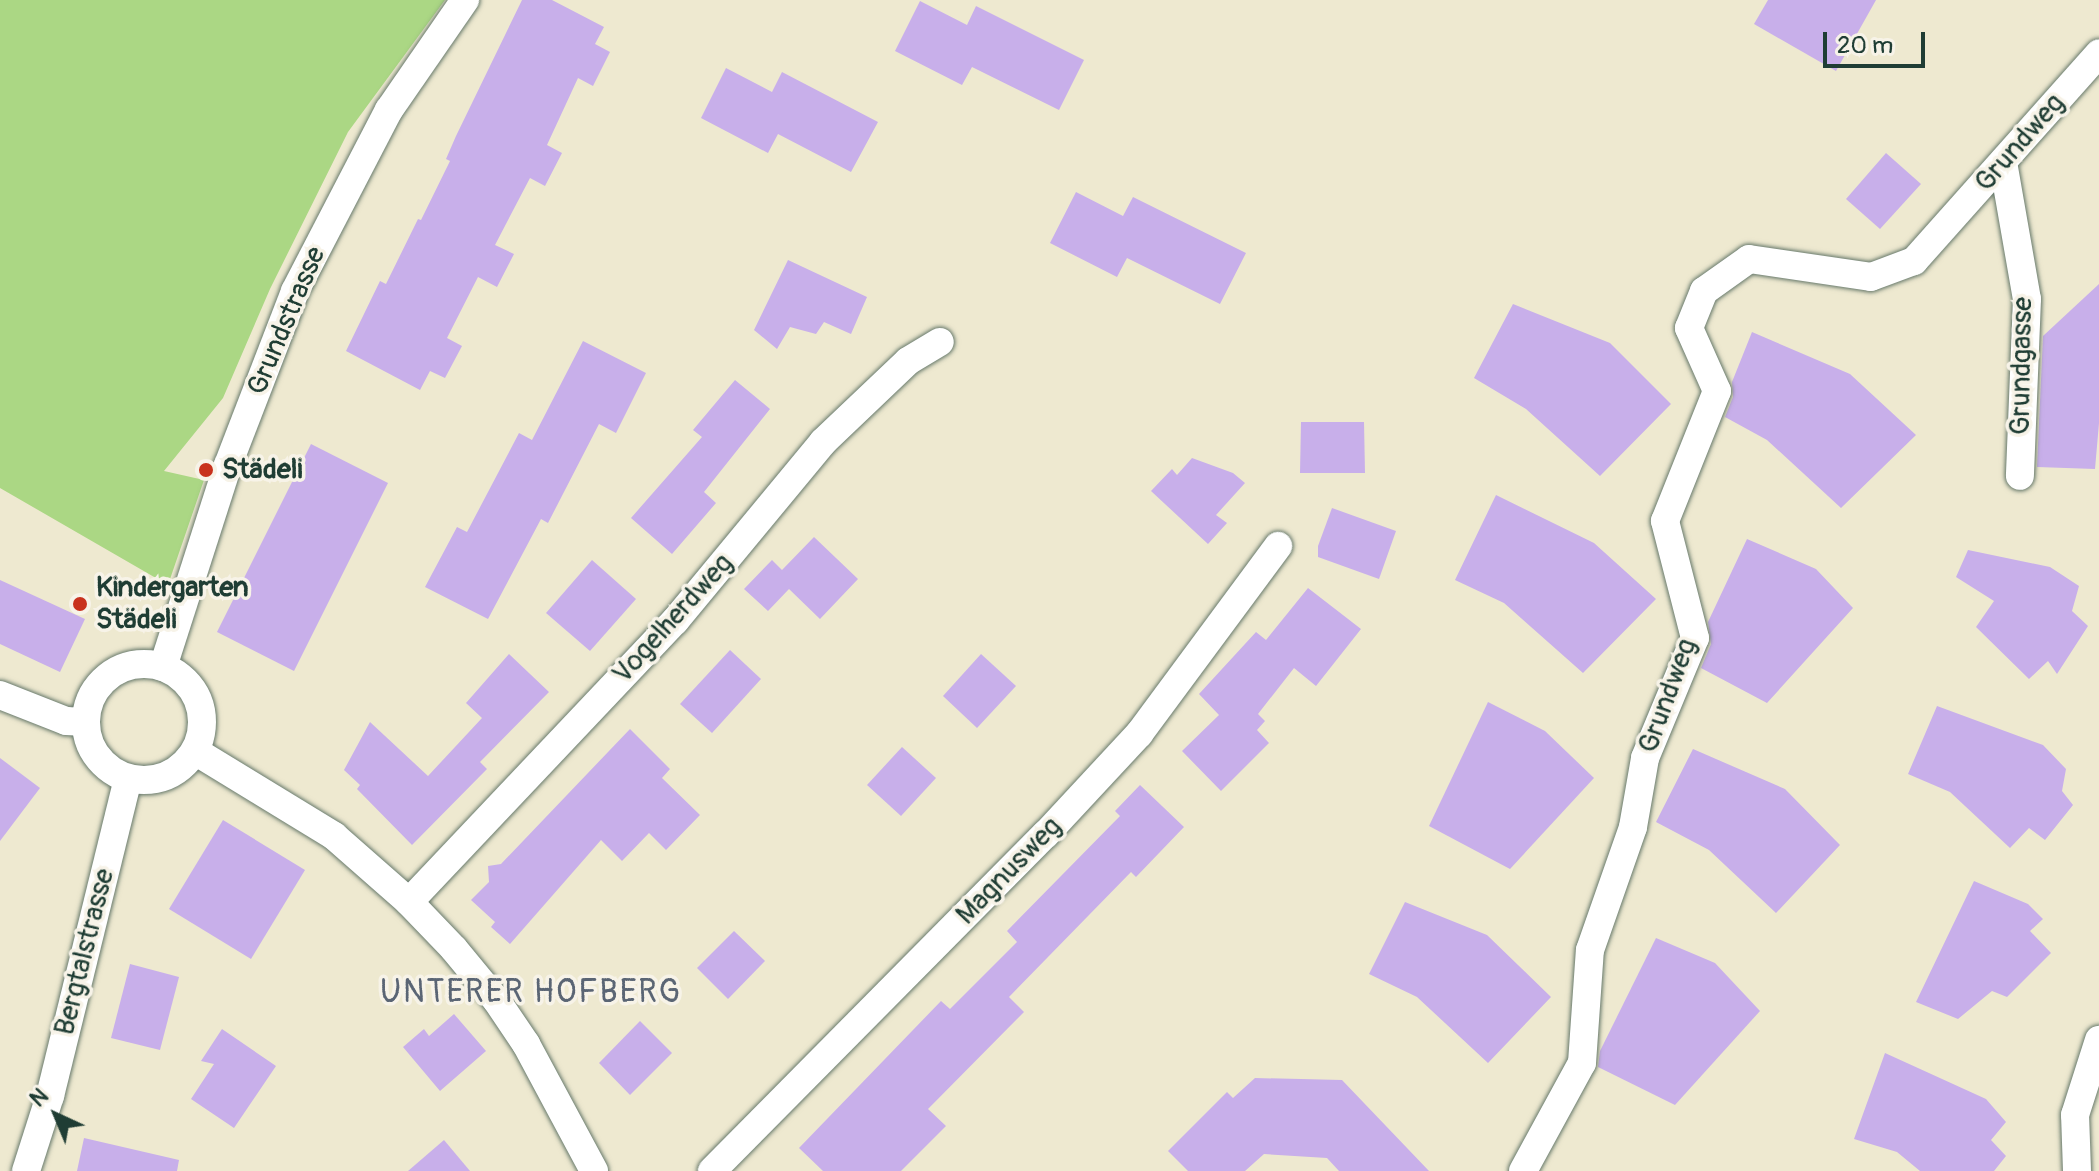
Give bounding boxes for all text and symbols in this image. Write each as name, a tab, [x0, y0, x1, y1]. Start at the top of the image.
scale bar	[1827, 16, 1929, 66]
text: 20 m	[1837, 31, 1893, 60]
street label: Grundweg	[1968, 87, 2072, 199]
street label: Grundstrasse	[241, 242, 333, 400]
street label: Grundgasse	[2004, 297, 2040, 435]
place label: Städeli	[222, 453, 302, 487]
marker: Städeli	[197, 461, 215, 479]
street label: Vogelherdweg	[606, 547, 740, 691]
place label: Kindergarten Städeli	[96, 571, 249, 637]
marker: Kindergarten Städeli	[71, 595, 89, 613]
street label: Grundweg	[1632, 634, 1704, 758]
street label: Magnusweg	[950, 810, 1068, 932]
street label: Bergtalstrasse	[48, 865, 122, 1039]
district label: UNTERER HOFBERG	[380, 973, 682, 1011]
north arrow	[16, 1075, 96, 1155]
text: N	[24, 1082, 54, 1113]

